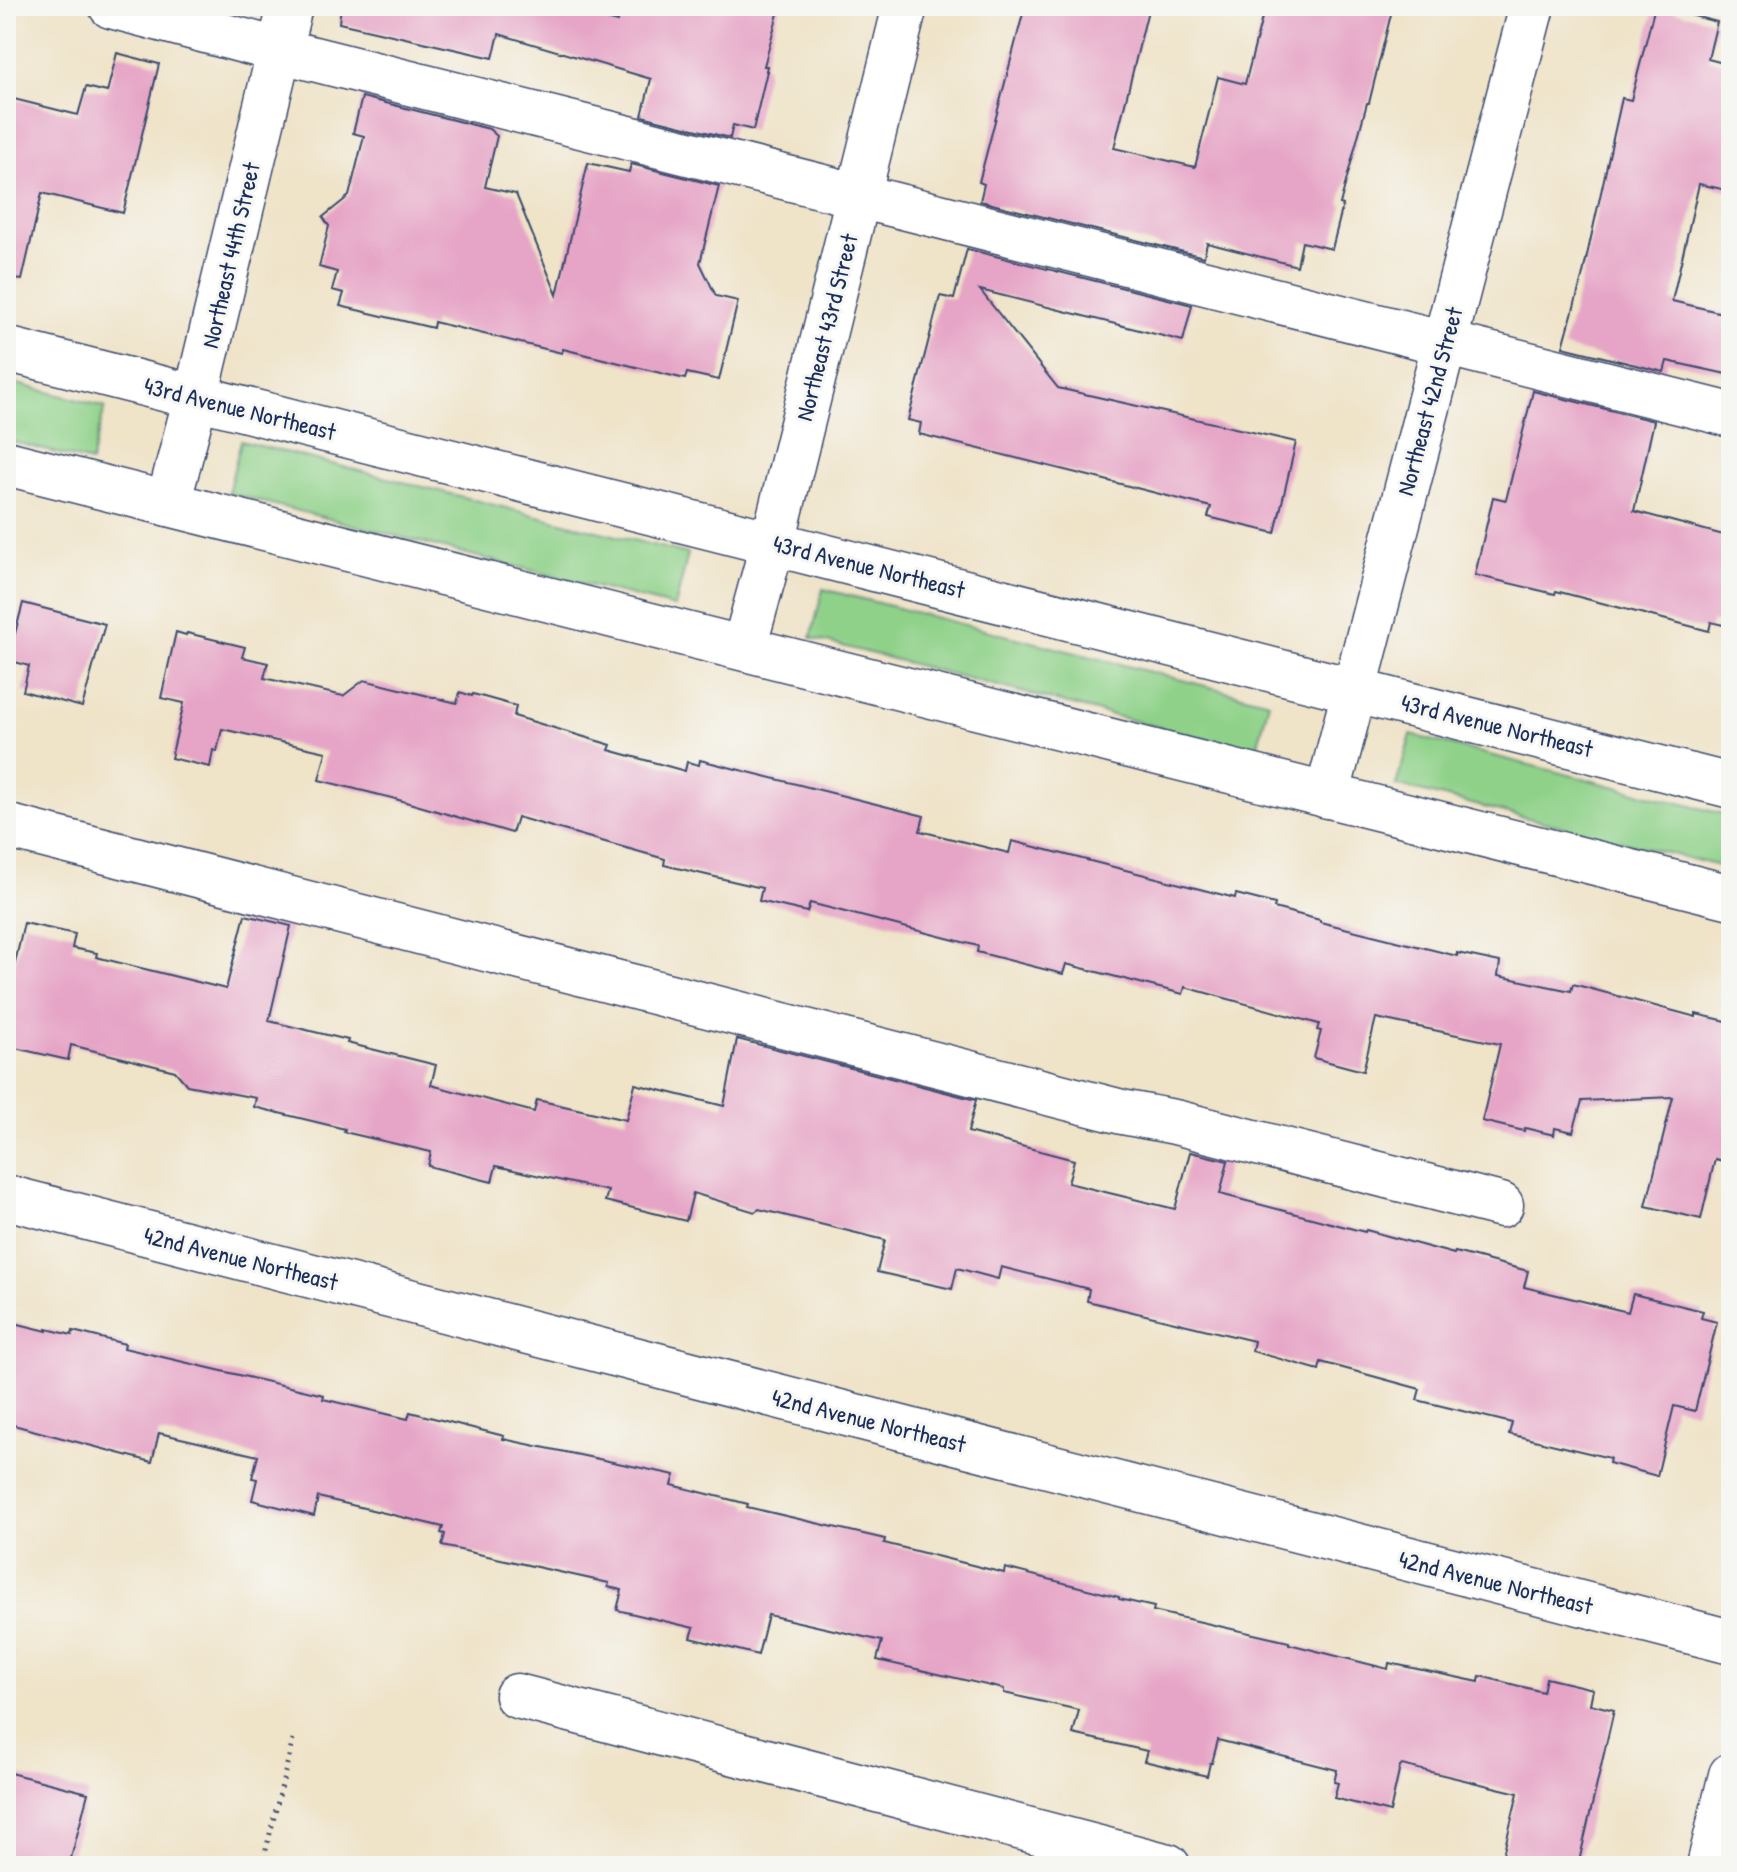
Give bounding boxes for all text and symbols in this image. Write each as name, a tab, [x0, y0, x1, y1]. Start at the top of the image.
street label: Northeast 44th Street	[193, 158, 267, 351]
street label: Northeast 43rd Street	[787, 229, 865, 424]
street label: Northeast 42nd Street	[1388, 303, 1470, 499]
street label: 43rd Avenue Northeast	[141, 369, 340, 448]
street label: 43rd Avenue Northeast	[770, 527, 969, 606]
street label: 43rd Avenue Northeast	[1398, 686, 1597, 765]
street label: 42nd Avenue Northeast	[141, 1218, 342, 1298]
street label: 42nd Avenue Northeast	[769, 1380, 970, 1460]
street label: 42nd Avenue Northeast	[1396, 1542, 1597, 1622]

